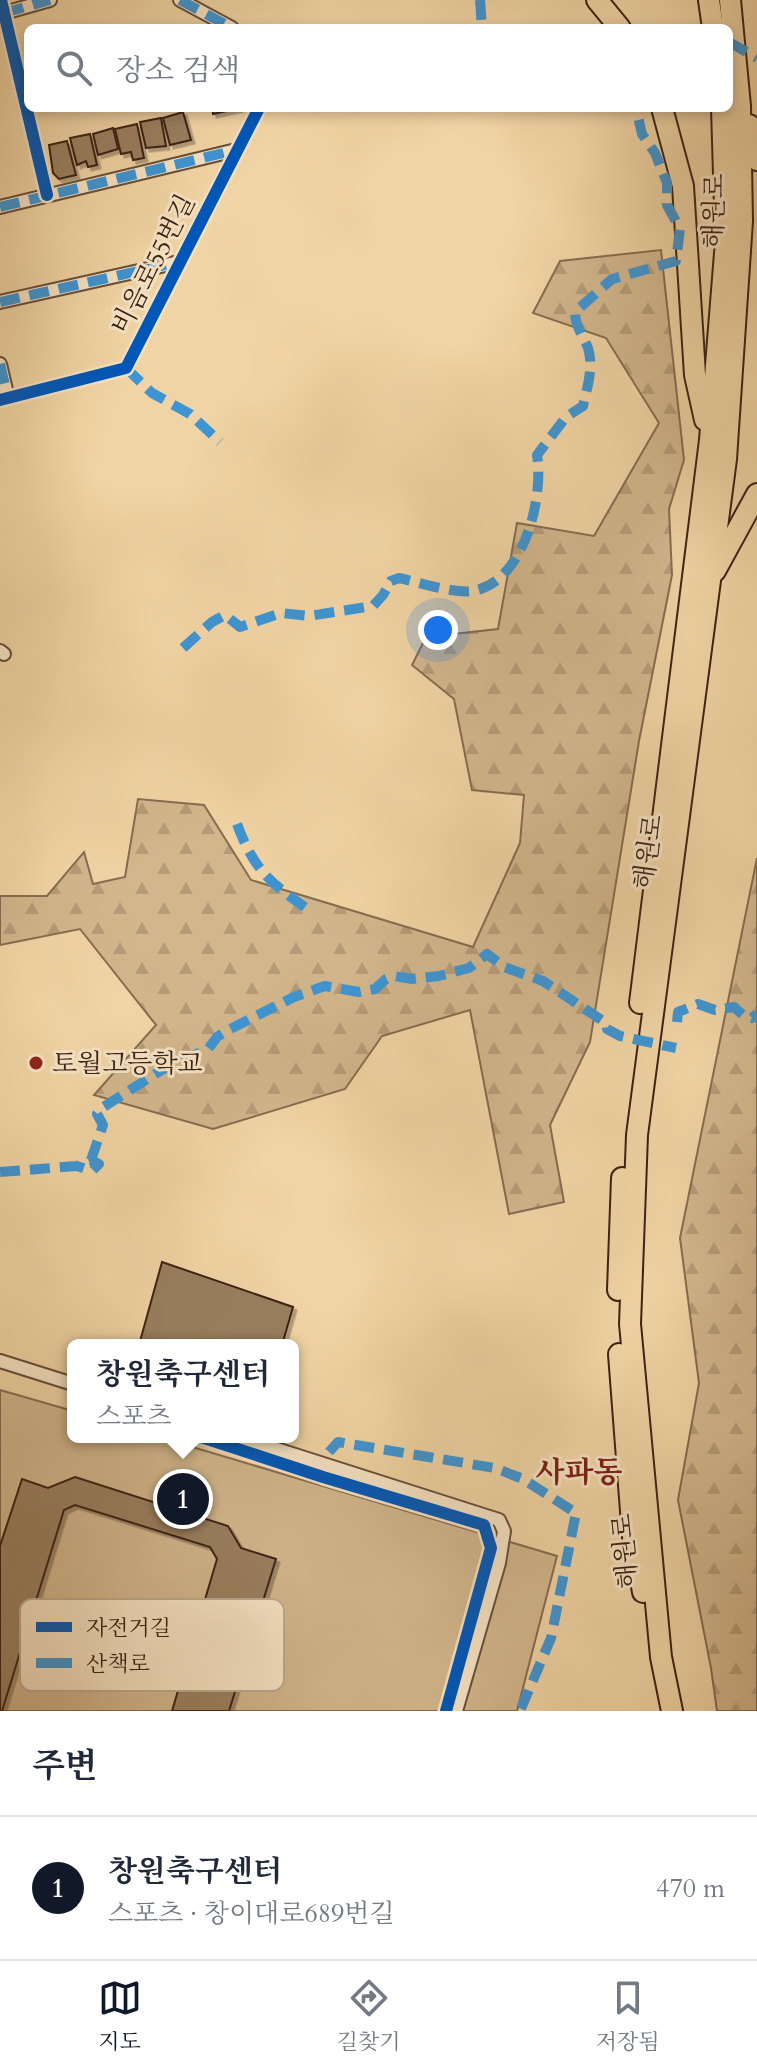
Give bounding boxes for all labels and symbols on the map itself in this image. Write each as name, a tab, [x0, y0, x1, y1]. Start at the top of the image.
street label: 해원로	[696, 173, 732, 249]
street label: 비음로55번길	[103, 188, 203, 340]
your location	[418, 610, 458, 650]
street label: 해원로	[625, 812, 671, 892]
place label: 토월고등학교	[52, 1046, 203, 1081]
marker: 토월고등학교	[27, 1054, 45, 1072]
district label: 사파동	[536, 1452, 622, 1493]
pin: 1	[157, 1469, 209, 1529]
street label: 해원로	[604, 1512, 646, 1590]
legend	[20, 1599, 284, 1691]
text: 자전거길	[86, 1613, 171, 1643]
text: 산책로	[86, 1649, 150, 1679]

